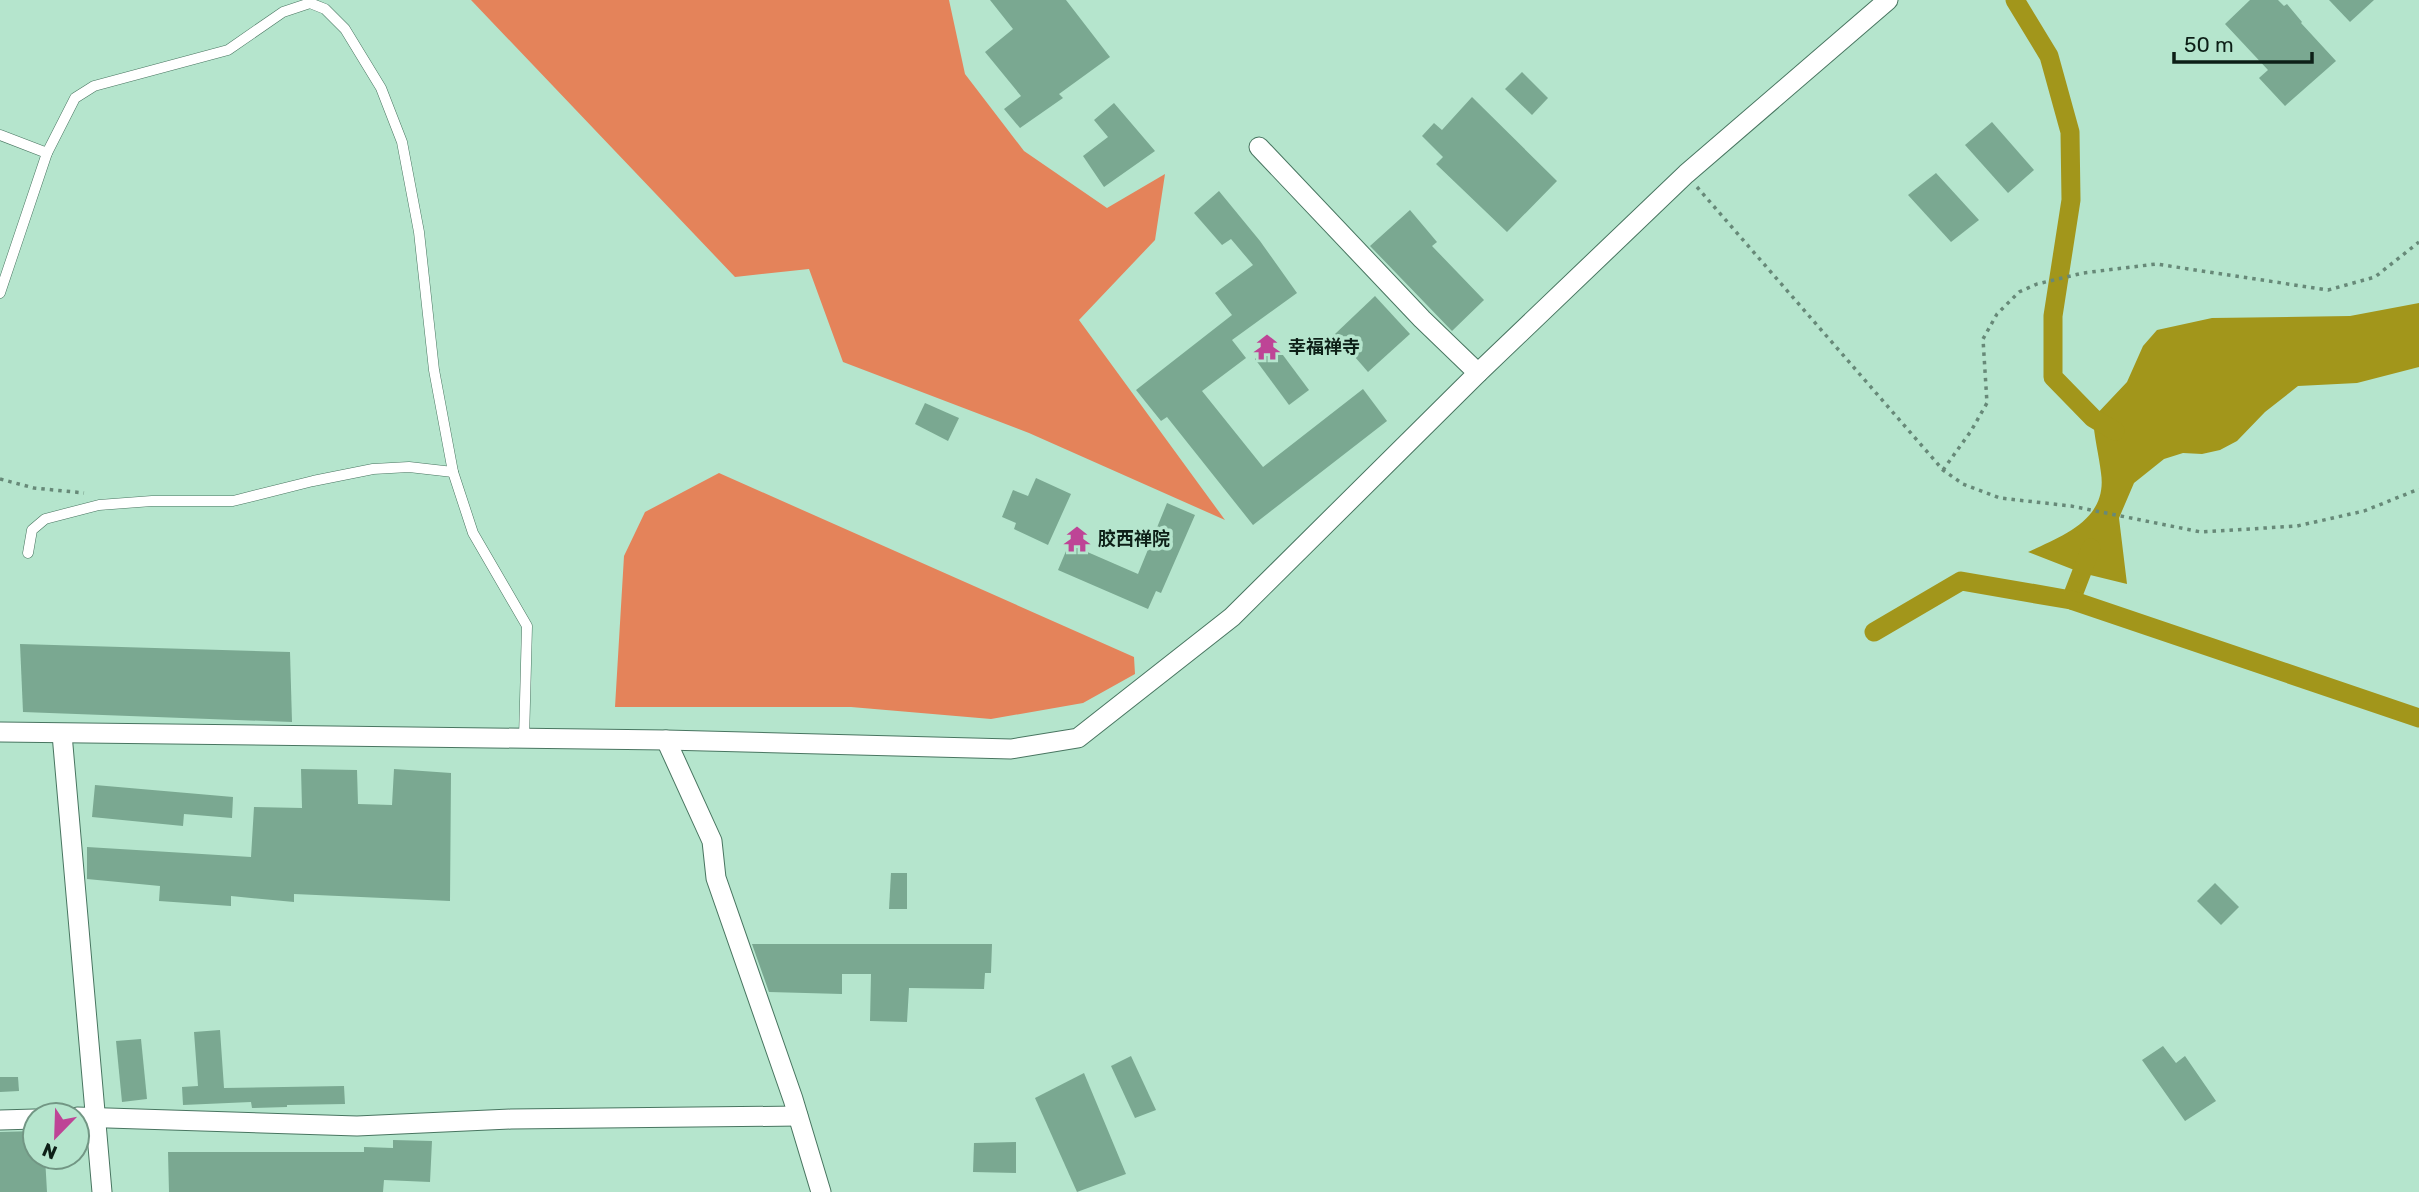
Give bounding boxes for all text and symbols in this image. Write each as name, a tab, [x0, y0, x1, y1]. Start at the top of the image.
scale bar	[2174, 21, 2312, 65]
text: 50 m	[2184, 32, 2234, 57]
temple icon: 幸福禅寺	[1252, 332, 1282, 362]
place label: 幸福禅寺	[1288, 336, 1360, 358]
temple icon: 胶西禅院	[1062, 524, 1092, 554]
place label: 胶西禅院	[1098, 528, 1170, 550]
north arrow	[21, 1101, 91, 1171]
text: N	[39, 1138, 60, 1164]

